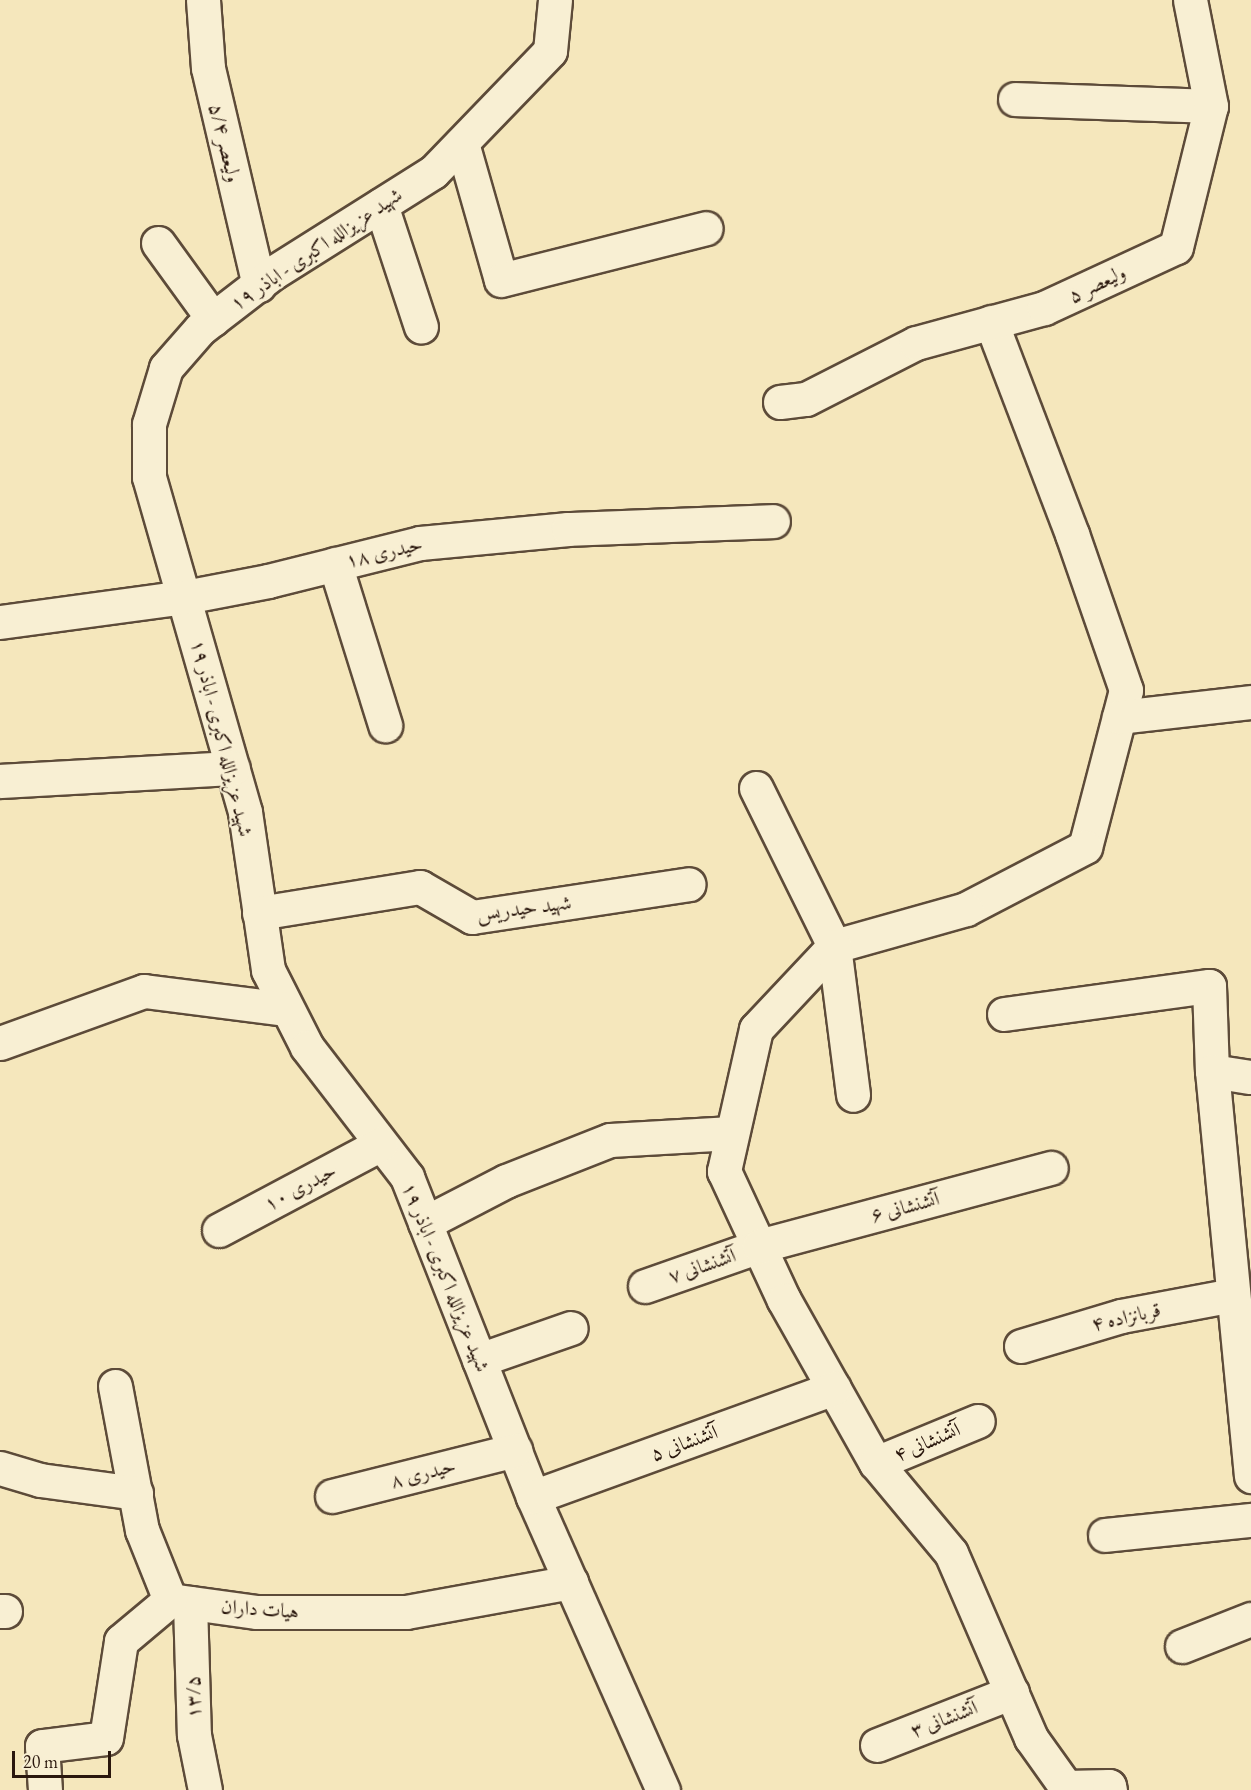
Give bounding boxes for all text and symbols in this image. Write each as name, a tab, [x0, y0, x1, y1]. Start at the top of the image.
street label: ولیعصر ۵/۴	[204, 101, 246, 185]
street label: شهید عزیزالله اکبری - اباذر ۱۹	[226, 183, 406, 315]
street label: ولیعصر ۵	[1064, 260, 1130, 308]
street label: حیدری ۱۸	[343, 532, 425, 572]
street label: شهید عزیزالله اکبری - اباذر ۱۹	[186, 637, 258, 839]
street label: شهید حیدریس	[475, 890, 573, 926]
street label: حیدری ۱۰	[260, 1158, 340, 1216]
street label: شهید عزیزالله اکبری - اباذر ۱۹	[397, 1179, 495, 1375]
street label: آتشنشانی ۶	[868, 1186, 942, 1228]
street label: آتشنشانی ۷	[665, 1243, 739, 1289]
street label: قربانزاده ۴	[1089, 1297, 1163, 1337]
street label: آتشنشانی ۴	[890, 1417, 964, 1467]
street label: آتشنشانی ۵	[647, 1420, 721, 1466]
street label: حیدری ۸	[388, 1453, 458, 1493]
street label: هیات داران	[220, 1594, 300, 1624]
street label: ۱۳/۵	[180, 1675, 206, 1719]
street label: آتشنشانی ۳	[907, 1695, 981, 1743]
scale bar	[15, 1739, 114, 1777]
text: 20 m	[23, 1750, 58, 1773]

